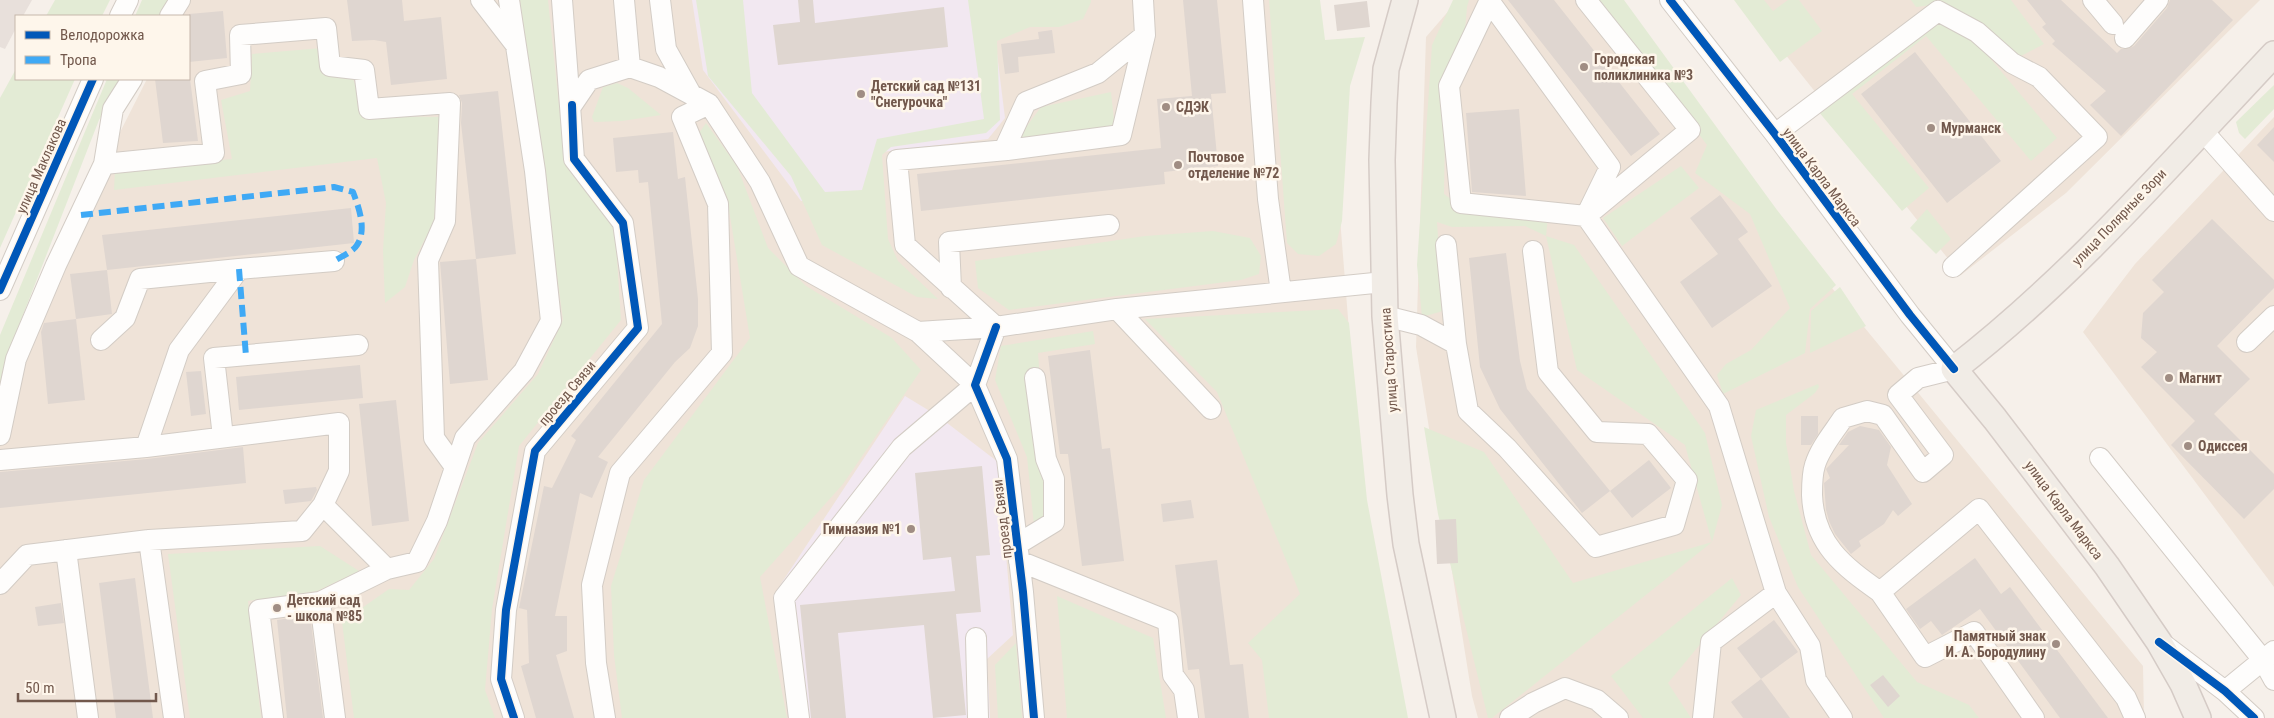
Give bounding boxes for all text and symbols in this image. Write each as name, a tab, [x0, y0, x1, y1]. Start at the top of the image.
legend	[15, 15, 190, 80]
text: Велодорожка	[60, 26, 145, 44]
text: Тропа	[60, 51, 97, 69]
place label: Городская поликлиника №3	[1594, 51, 1693, 83]
marker: Городская поликлиника №3	[1578, 61, 1590, 73]
place label: Детский сад №131 "Снегурочка"	[871, 78, 981, 110]
marker: Детский сад №131 "Снегурочка"	[855, 88, 867, 100]
place label: СДЭК	[1176, 99, 1209, 115]
marker: СДЭК	[1160, 101, 1172, 113]
street label: улица Маклакова	[13, 116, 69, 216]
place label: Мурманск	[1941, 120, 2001, 136]
marker: Мурманск	[1925, 122, 1937, 134]
street label: улица Карла Маркса	[1780, 124, 1864, 230]
place label: Почтовое отделение №72	[1188, 149, 1279, 181]
marker: Почтовое отделение №72	[1172, 159, 1184, 171]
street label: улица Полярные Зори	[2069, 165, 2169, 269]
street label: улица Старостина	[1377, 307, 1401, 413]
street label: проезд Связи	[535, 357, 599, 429]
place label: Магнит	[2179, 370, 2222, 386]
marker: Магнит	[2163, 372, 2175, 384]
place label: Одиссея	[2198, 438, 2248, 454]
marker: Одиссея	[2182, 440, 2194, 452]
street label: улица Карла Маркса	[2022, 457, 2106, 563]
street label: проезд Связи	[989, 478, 1015, 560]
place label: Гимназия №1	[823, 521, 901, 537]
marker: Гимназия №1	[905, 523, 917, 535]
place label: Детский сад - школа №85	[287, 592, 362, 624]
marker: Детский сад - школа №85	[271, 602, 283, 614]
place label: Памятный знак И. А. Бородулину	[1945, 628, 2047, 660]
marker: Памятный знак И. А. Бородулину	[2050, 638, 2062, 650]
scale bar	[18, 670, 155, 702]
text: 50 m	[25, 679, 55, 697]

